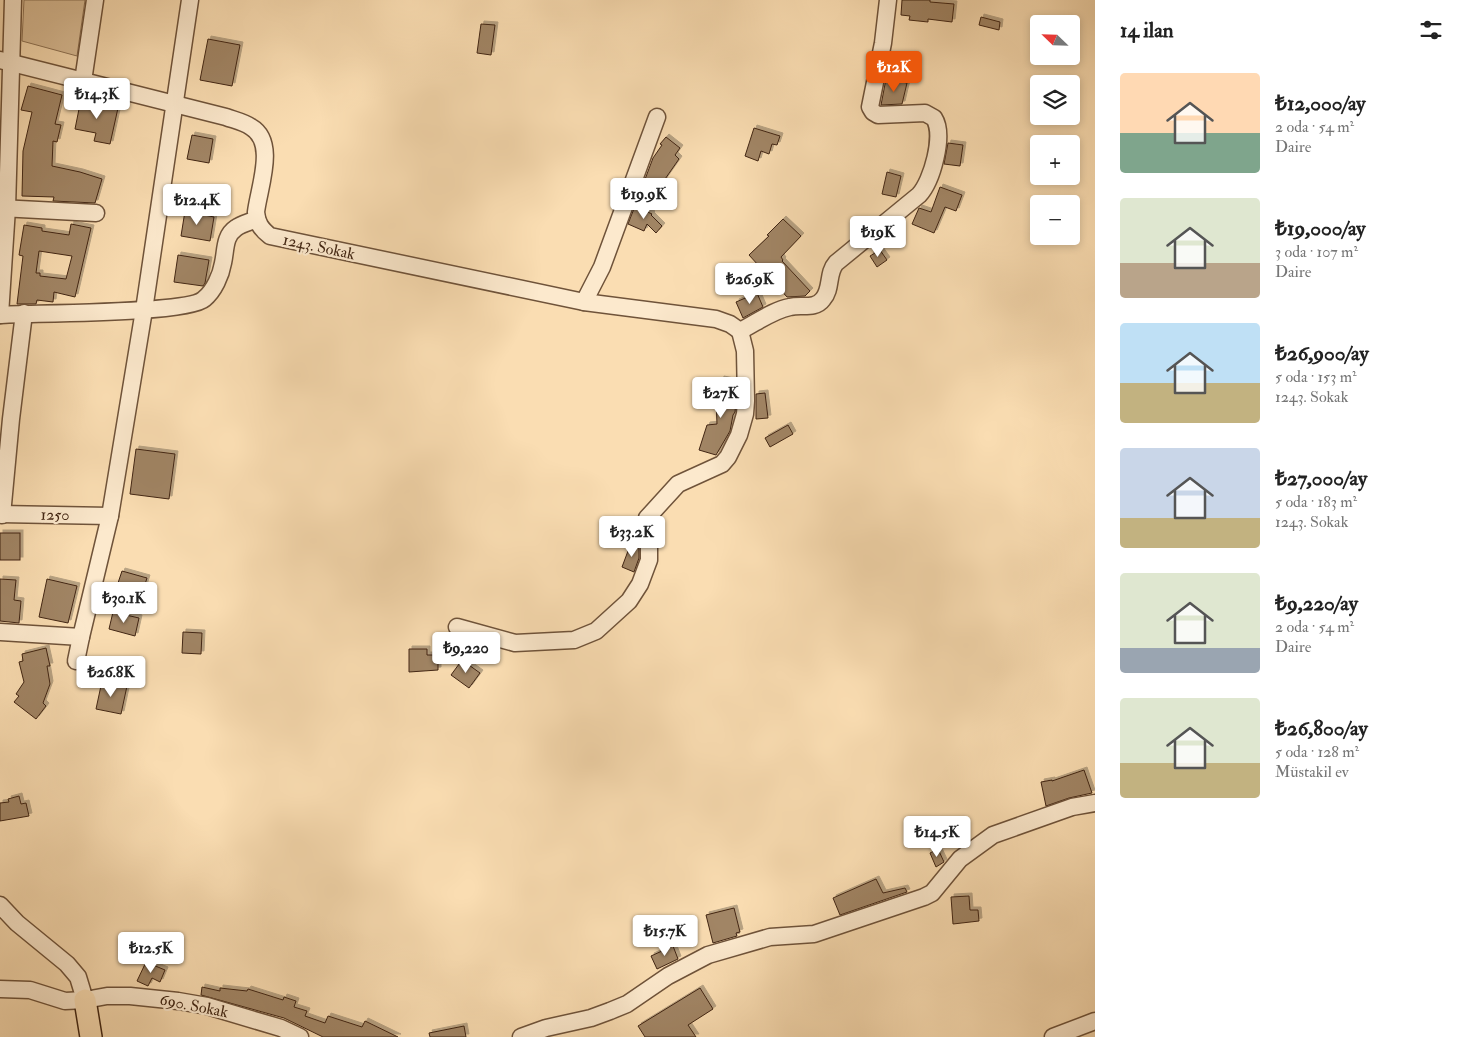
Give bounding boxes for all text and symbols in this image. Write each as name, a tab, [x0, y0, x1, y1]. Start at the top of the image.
north arrow	[1030, 15, 1080, 65]
map controls	[1030, 15, 1080, 245]
icon: filters	[1417, 16, 1445, 44]
text: 14 ilan	[1120, 17, 1174, 44]
pin: ₺12K	[864, 51, 924, 93]
text: ₺12K	[877, 57, 911, 77]
button: layers	[1030, 75, 1080, 125]
pin: ₺14.3K	[56, 78, 138, 120]
text: ₺14.3K	[75, 84, 119, 104]
text: ₺12,000/ay	[1275, 90, 1366, 117]
icon: home	[1160, 93, 1220, 153]
text: 2 oda · 54 m²	[1275, 117, 1354, 137]
button: +	[1030, 135, 1080, 185]
text: Daire	[1275, 137, 1311, 157]
pin: ₺19.9K	[603, 178, 685, 220]
pin: ₺12.4K	[156, 184, 238, 226]
text: ₺19.9K	[621, 184, 667, 204]
text: ₺12.4K	[174, 190, 220, 210]
button: −	[1030, 195, 1080, 245]
text: ₺19,000/ay	[1275, 215, 1366, 242]
pin: ₺19K	[848, 216, 908, 258]
icon: home	[1160, 218, 1220, 278]
text: ₺19K	[861, 222, 895, 242]
street label: 1243. Sokak	[281, 230, 357, 264]
text: 3 oda · 107 m²	[1275, 242, 1358, 262]
pin: ₺26.9K	[709, 262, 791, 305]
text: Daire	[1275, 262, 1311, 282]
text: ₺26.9K	[726, 269, 774, 289]
text: ₺26,900/ay	[1275, 340, 1369, 367]
icon: home	[1160, 343, 1220, 403]
text: 5 oda · 153 m²	[1275, 367, 1357, 387]
pin: ₺27K	[691, 376, 751, 419]
text: ₺27K	[703, 383, 739, 403]
text: 1243. Sokak	[1275, 387, 1348, 407]
text: ₺27,000/ay	[1275, 465, 1367, 492]
icon: home	[1160, 468, 1220, 528]
text: 5 oda · 183 m²	[1275, 492, 1357, 512]
street label: 1250	[40, 505, 70, 525]
text: 1243. Sokak	[1275, 512, 1348, 532]
pin: ₺33.2K	[591, 516, 673, 558]
text: ₺33.2K	[610, 522, 654, 542]
pin: ₺30.1K	[83, 582, 165, 624]
text: ₺30.1K	[102, 588, 146, 608]
text: ₺9,220/ay	[1275, 590, 1358, 617]
icon: home	[1160, 593, 1220, 653]
text: 2 oda · 54 m²	[1275, 617, 1354, 637]
pin: ₺9,220	[425, 632, 507, 674]
text: Daire	[1275, 637, 1311, 657]
text: ₺9,220	[443, 638, 489, 658]
pin: ₺26.8K	[70, 656, 152, 698]
text: ₺26.8K	[87, 662, 135, 682]
text: ₺26,800/ay	[1275, 715, 1368, 742]
icon: home	[1160, 718, 1220, 778]
text: 5 oda · 128 m²	[1275, 742, 1359, 762]
text: Müstakil ev	[1275, 762, 1349, 782]
pin: ₺14.5K	[896, 816, 978, 858]
text: ₺14.5K	[915, 822, 959, 842]
pin: ₺15.7K	[624, 914, 706, 957]
text: ₺15.7K	[644, 921, 686, 941]
pin: ₺12.5K	[110, 932, 192, 974]
text: ₺12.5K	[129, 938, 173, 958]
street label: 690. Sokak	[158, 990, 230, 1022]

